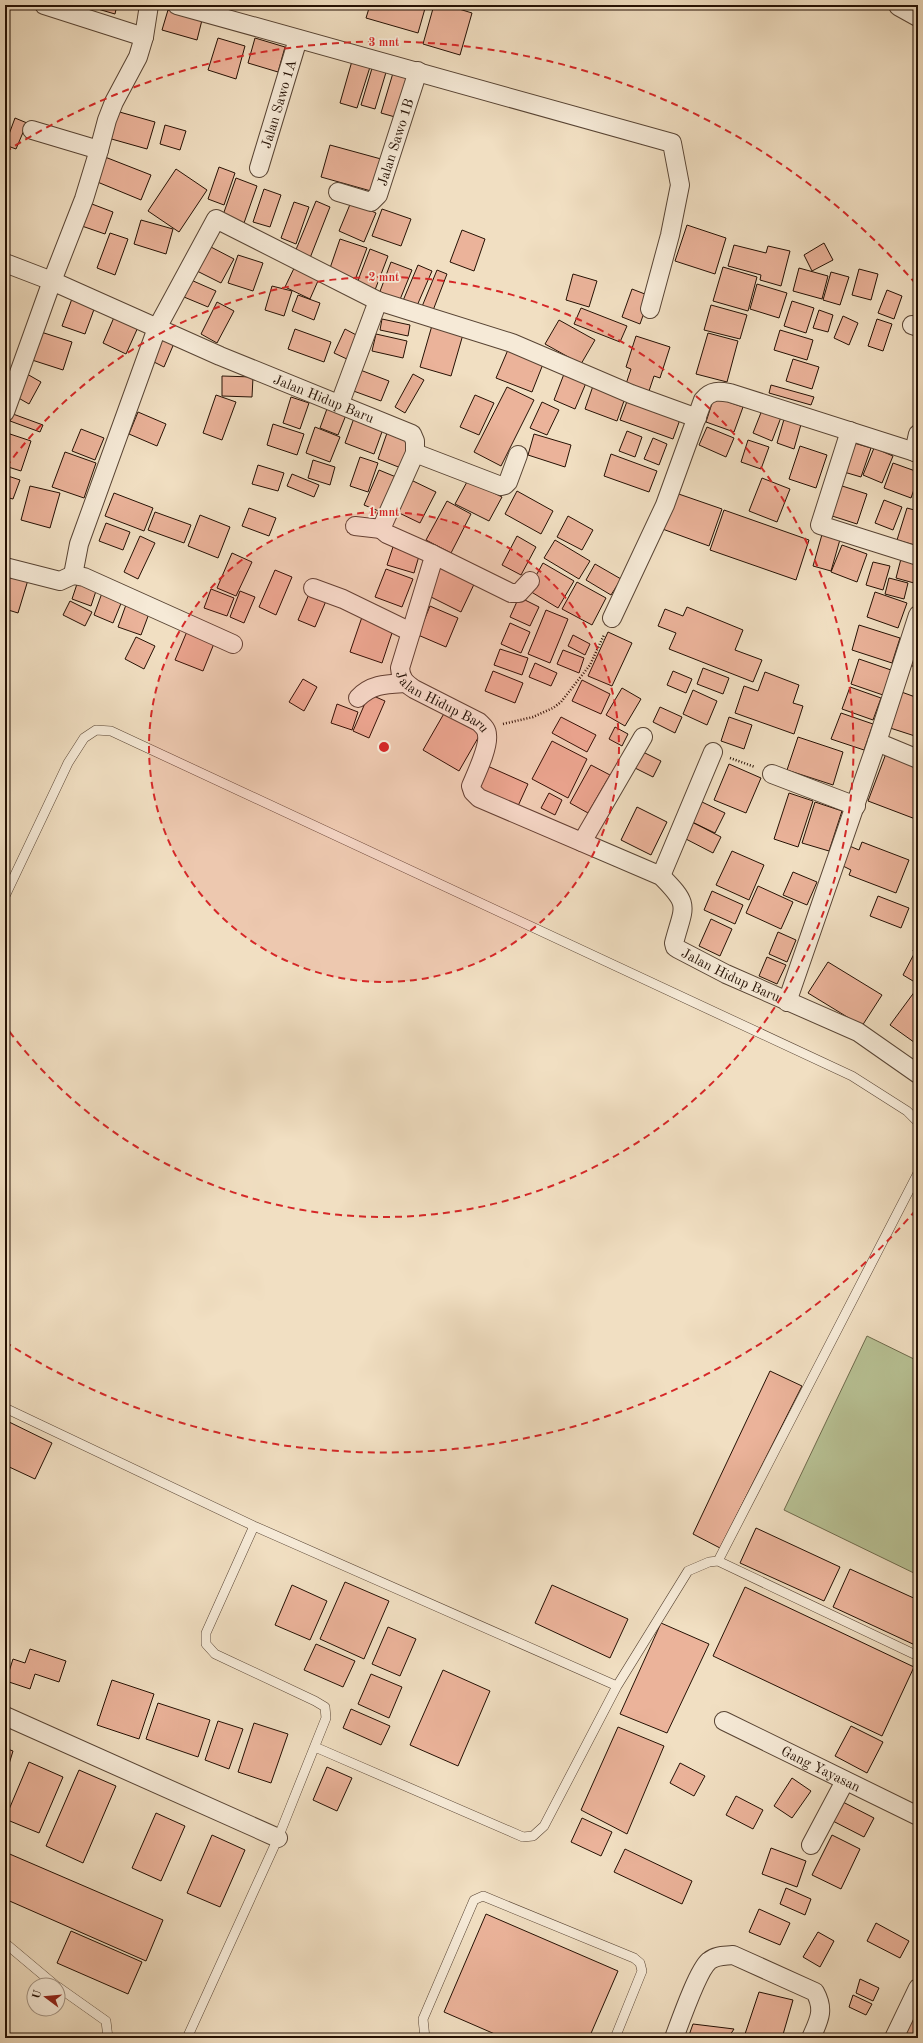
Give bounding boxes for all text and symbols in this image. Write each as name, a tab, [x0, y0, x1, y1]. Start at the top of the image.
text: 3 mnt	[369, 37, 400, 49]
street label: Jalan Sawo 1A	[259, 58, 299, 150]
street label: Jalan Sawo 1B	[375, 97, 417, 188]
text: 2 mnt	[369, 272, 400, 284]
street label: Jalan Hidup Baru	[271, 372, 376, 426]
text: 1 mnt	[369, 507, 400, 519]
street label: Jalan Hidup Baru	[393, 670, 492, 736]
centre of rings	[377, 740, 391, 754]
street label: Jalan Hidup Baru	[679, 946, 782, 1005]
street label: Gang Yayasan	[779, 1744, 863, 1795]
north arrow	[26, 1977, 66, 2017]
text: U	[31, 1989, 44, 2000]

